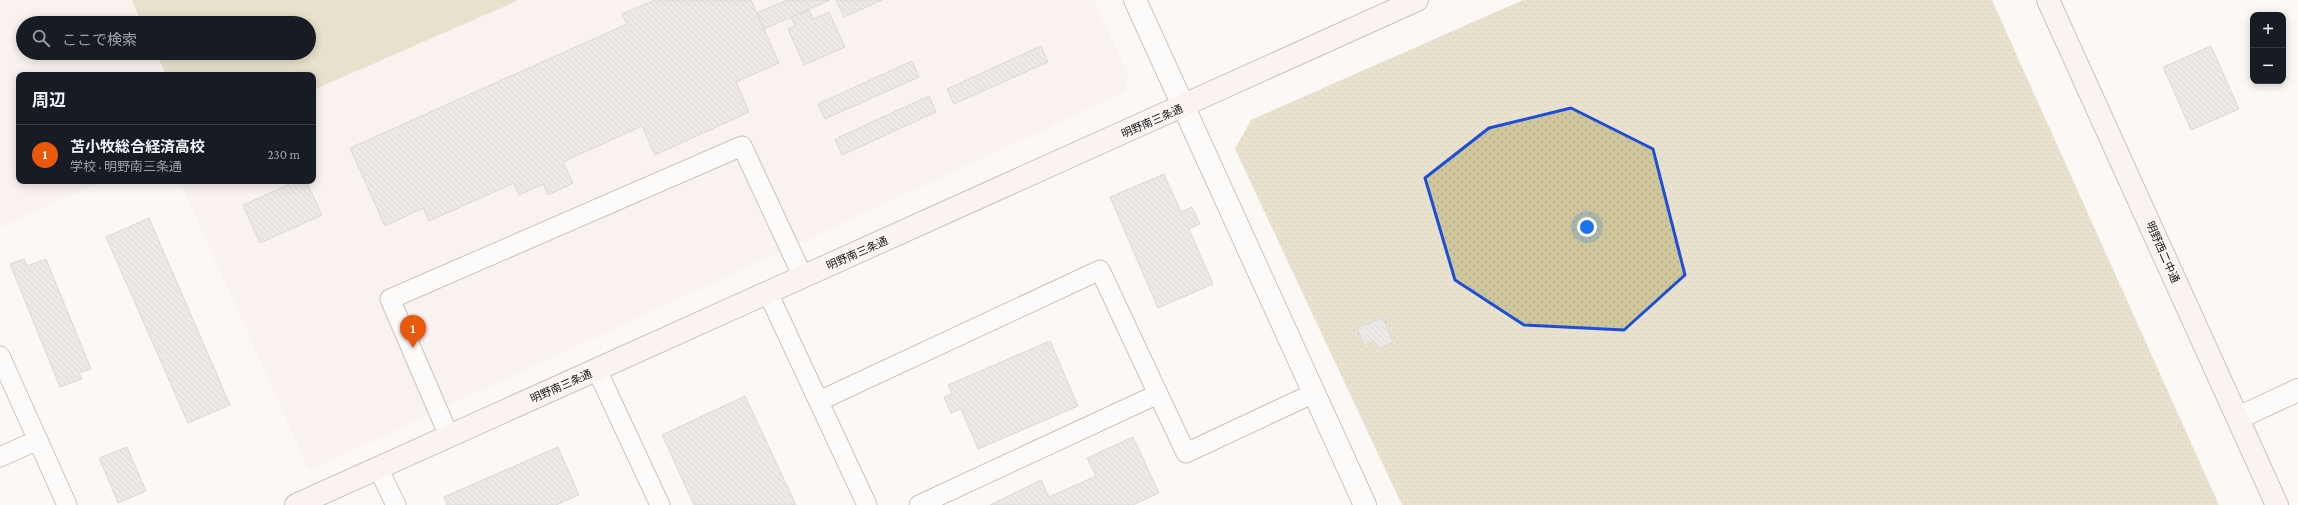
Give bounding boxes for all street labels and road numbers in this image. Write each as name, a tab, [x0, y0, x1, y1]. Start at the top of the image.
street label: 明野南三条通	[1119, 102, 1185, 140]
street label: 明野西二中通	[2144, 219, 2182, 285]
street label: 明野南三条通	[824, 234, 890, 272]
street label: 明野南三条通	[528, 367, 594, 405]

